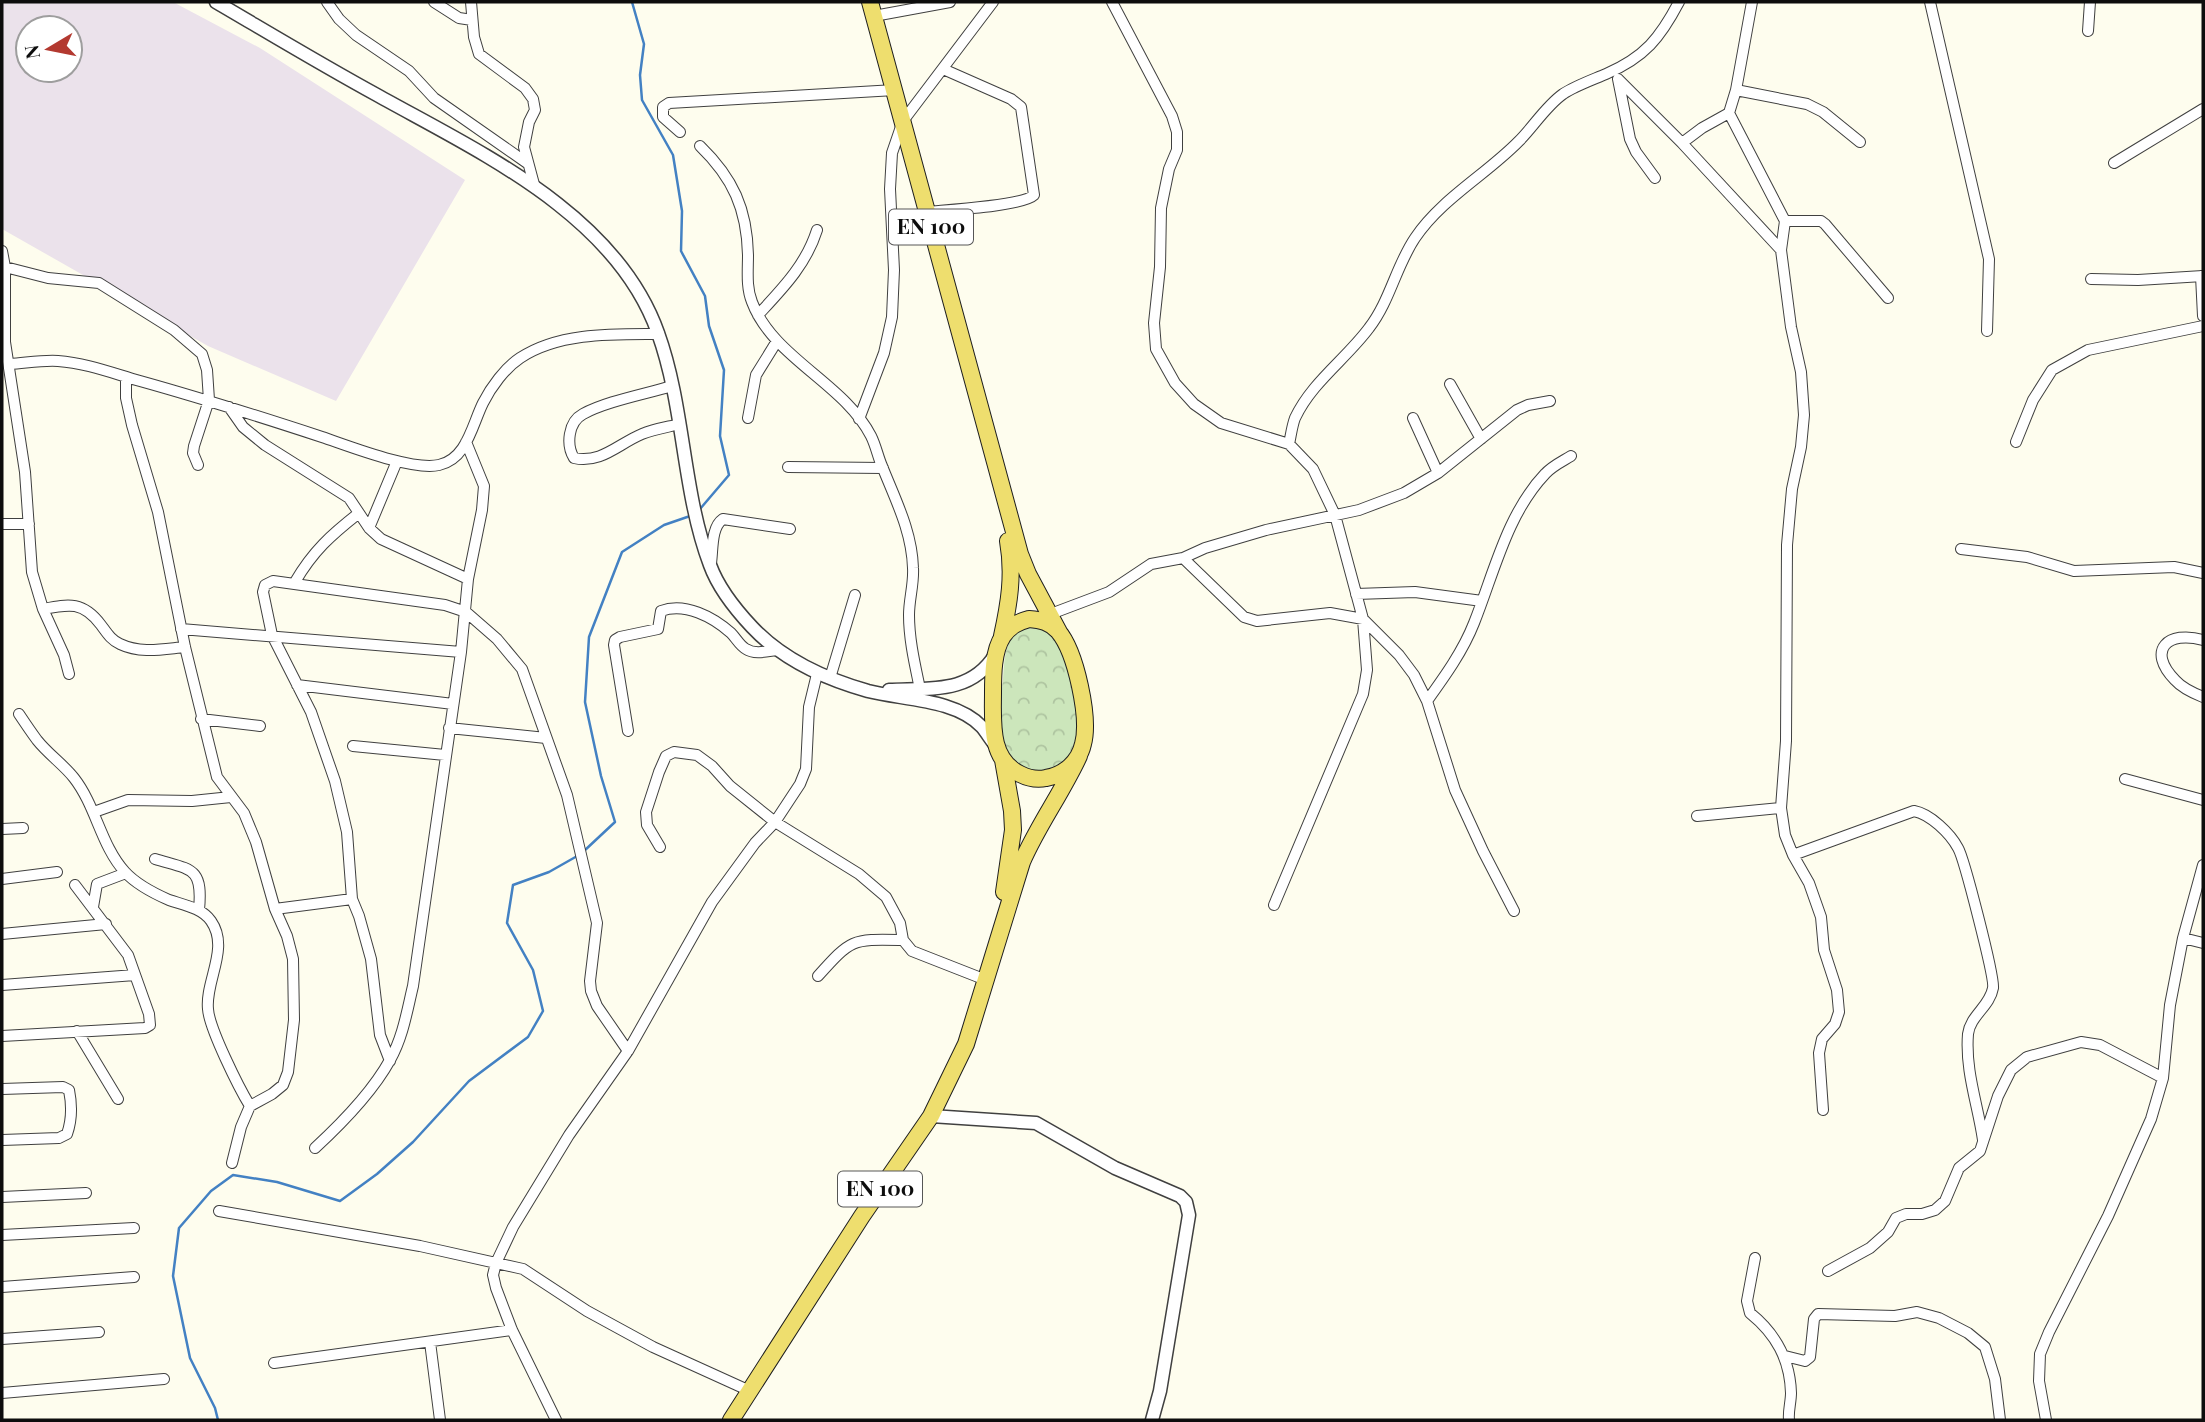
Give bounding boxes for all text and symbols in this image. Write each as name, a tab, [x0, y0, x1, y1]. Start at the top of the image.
north arrow	[14, 14, 84, 84]
text: N	[17, 43, 45, 61]
road number: EN 100	[889, 210, 973, 244]
road number: EN 100	[838, 1172, 922, 1206]

